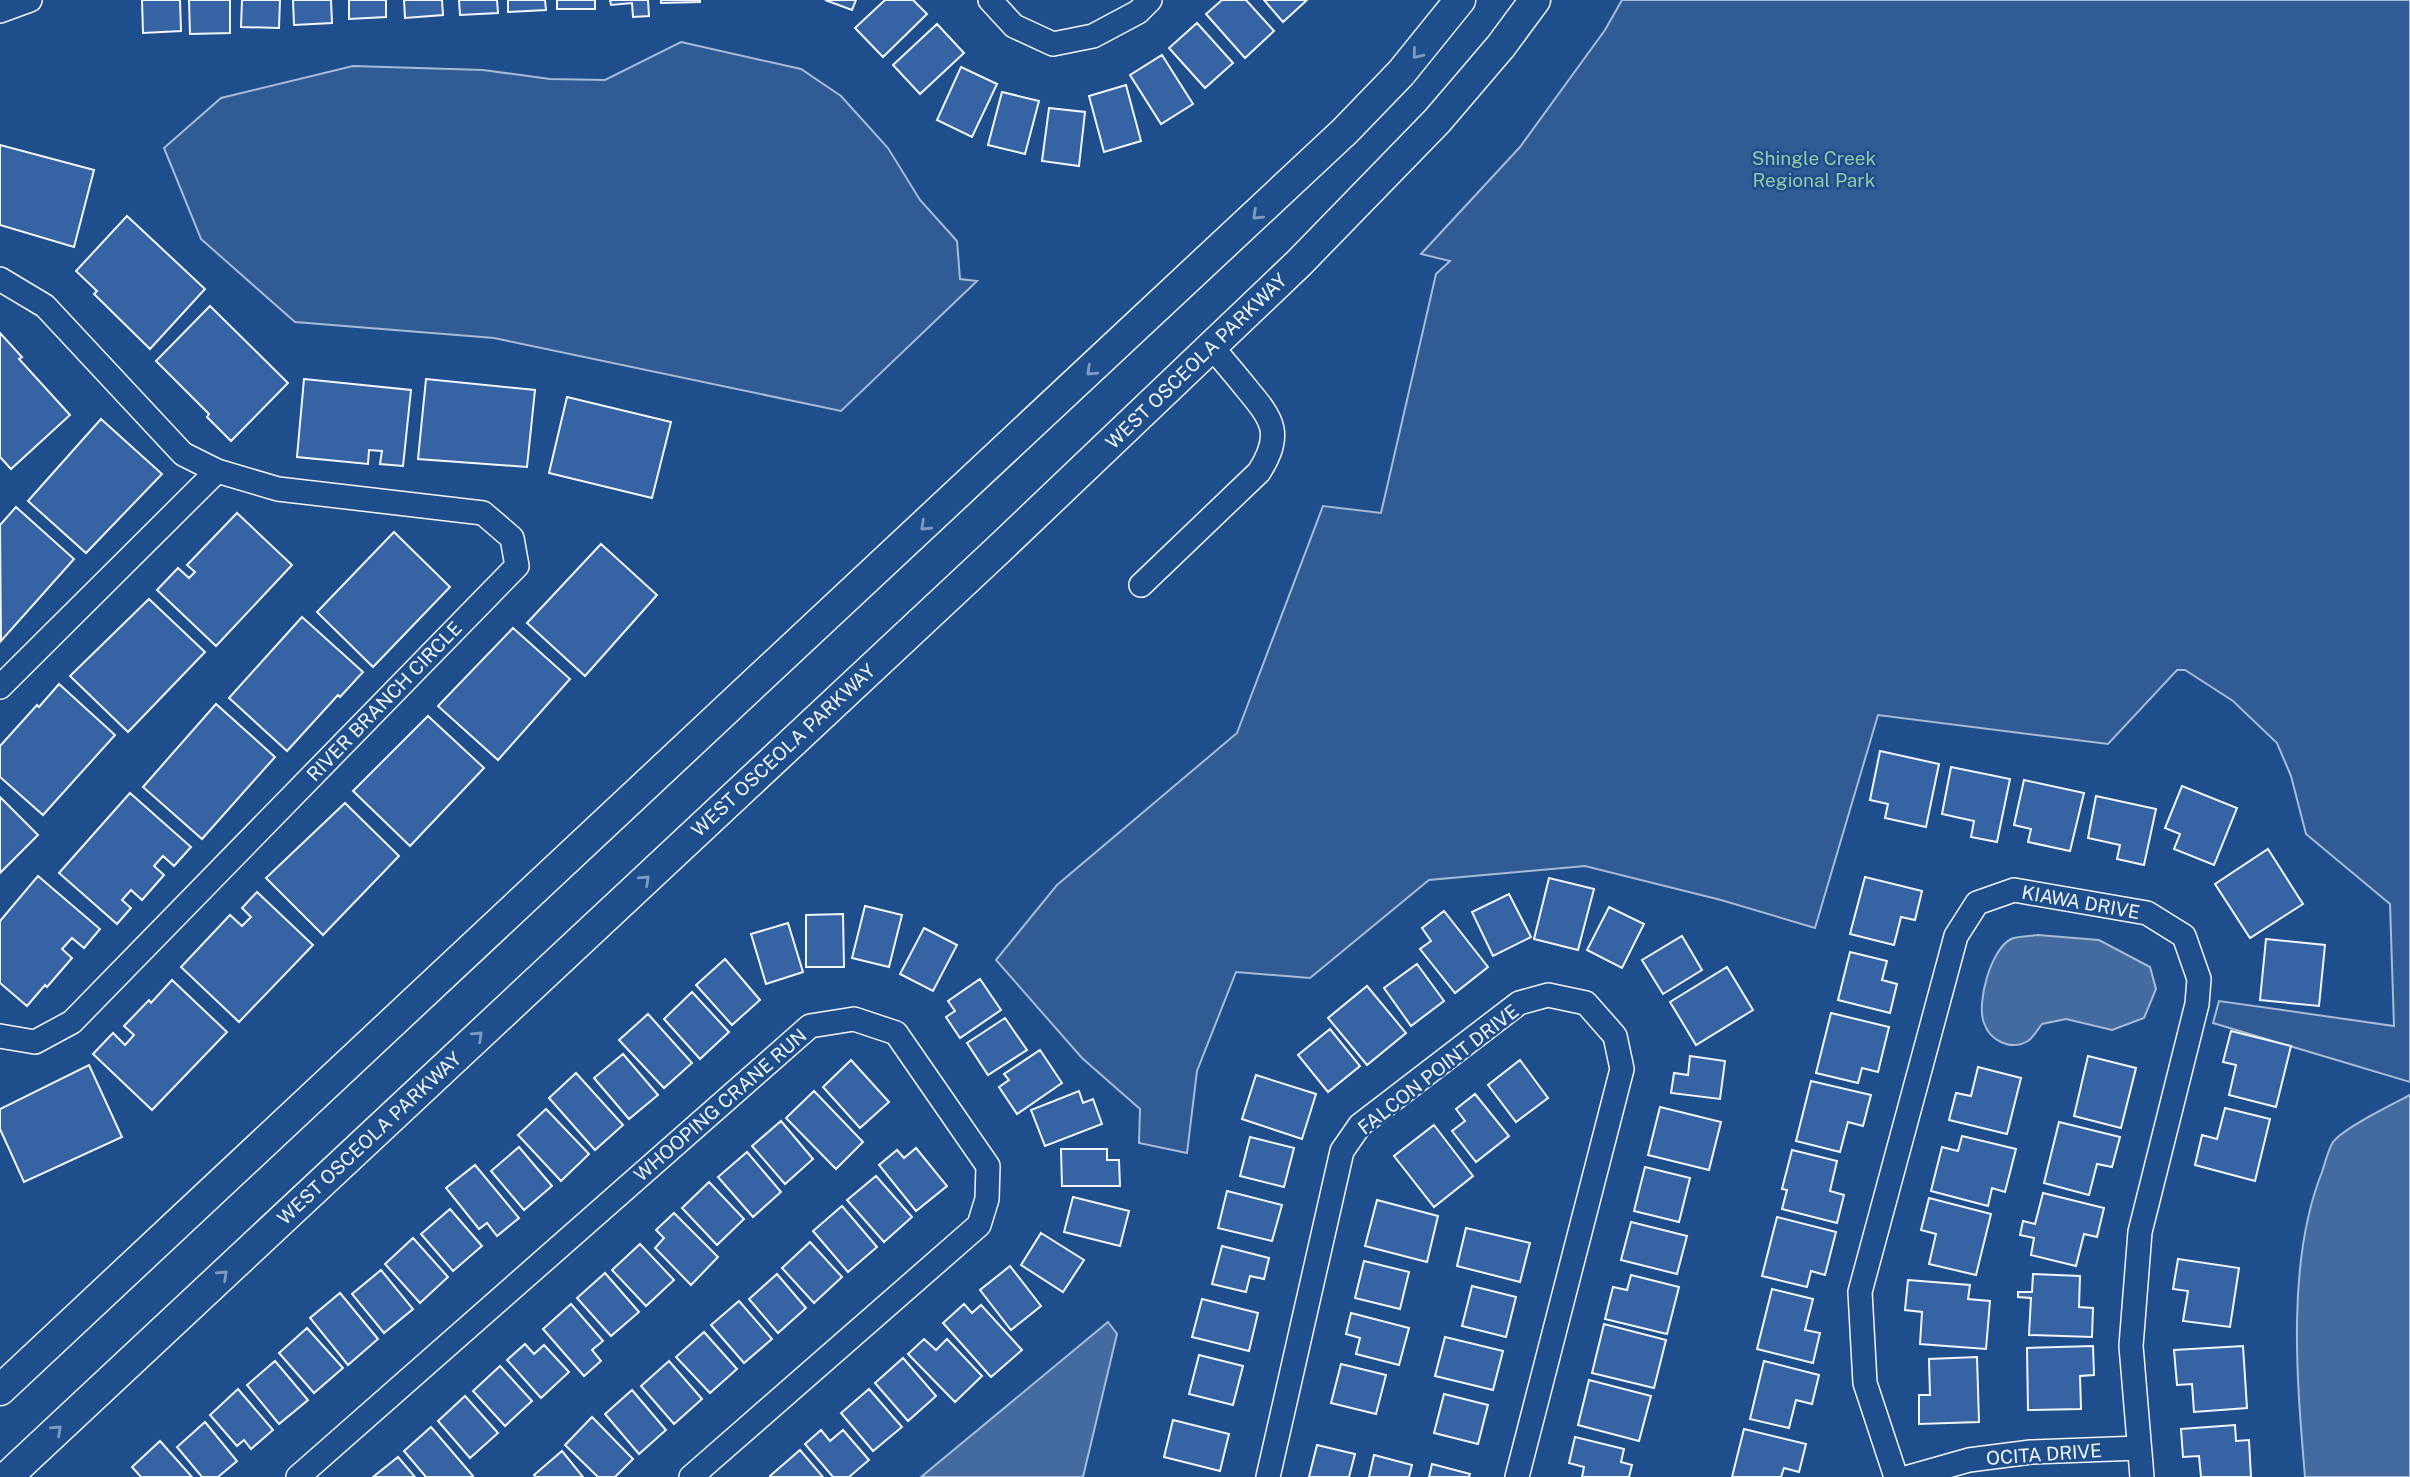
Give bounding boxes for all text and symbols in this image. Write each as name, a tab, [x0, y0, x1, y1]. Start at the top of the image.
one-way arrow	[1413, 46, 1426, 58]
park label: Shingle Creek Regional Park	[1752, 147, 1877, 191]
one-way arrow	[1252, 206, 1265, 219]
street label: WEST OSCEOLA PARKWAY	[1101, 268, 1291, 453]
one-way arrow	[1086, 362, 1099, 375]
one-way arrow	[920, 518, 933, 531]
street label: RIVER BRANCH CIRCLE	[302, 617, 466, 785]
street label: WEST OSCEOLA PARKWAY	[687, 659, 880, 841]
one-way arrow	[636, 876, 649, 889]
street label: KIAWA DRIVE	[2020, 881, 2142, 923]
street label: FALCON POINT DRIVE	[1353, 999, 1523, 1139]
street label: WHOOPING CRANE RUN	[629, 1024, 811, 1186]
one-way arrow	[470, 1031, 483, 1044]
street label: WEST OSCEOLA PARKWAY	[273, 1047, 466, 1229]
one-way arrow	[215, 1270, 228, 1283]
one-way arrow	[49, 1426, 62, 1439]
street label: OCITA DRIVE	[1985, 1439, 2103, 1469]

